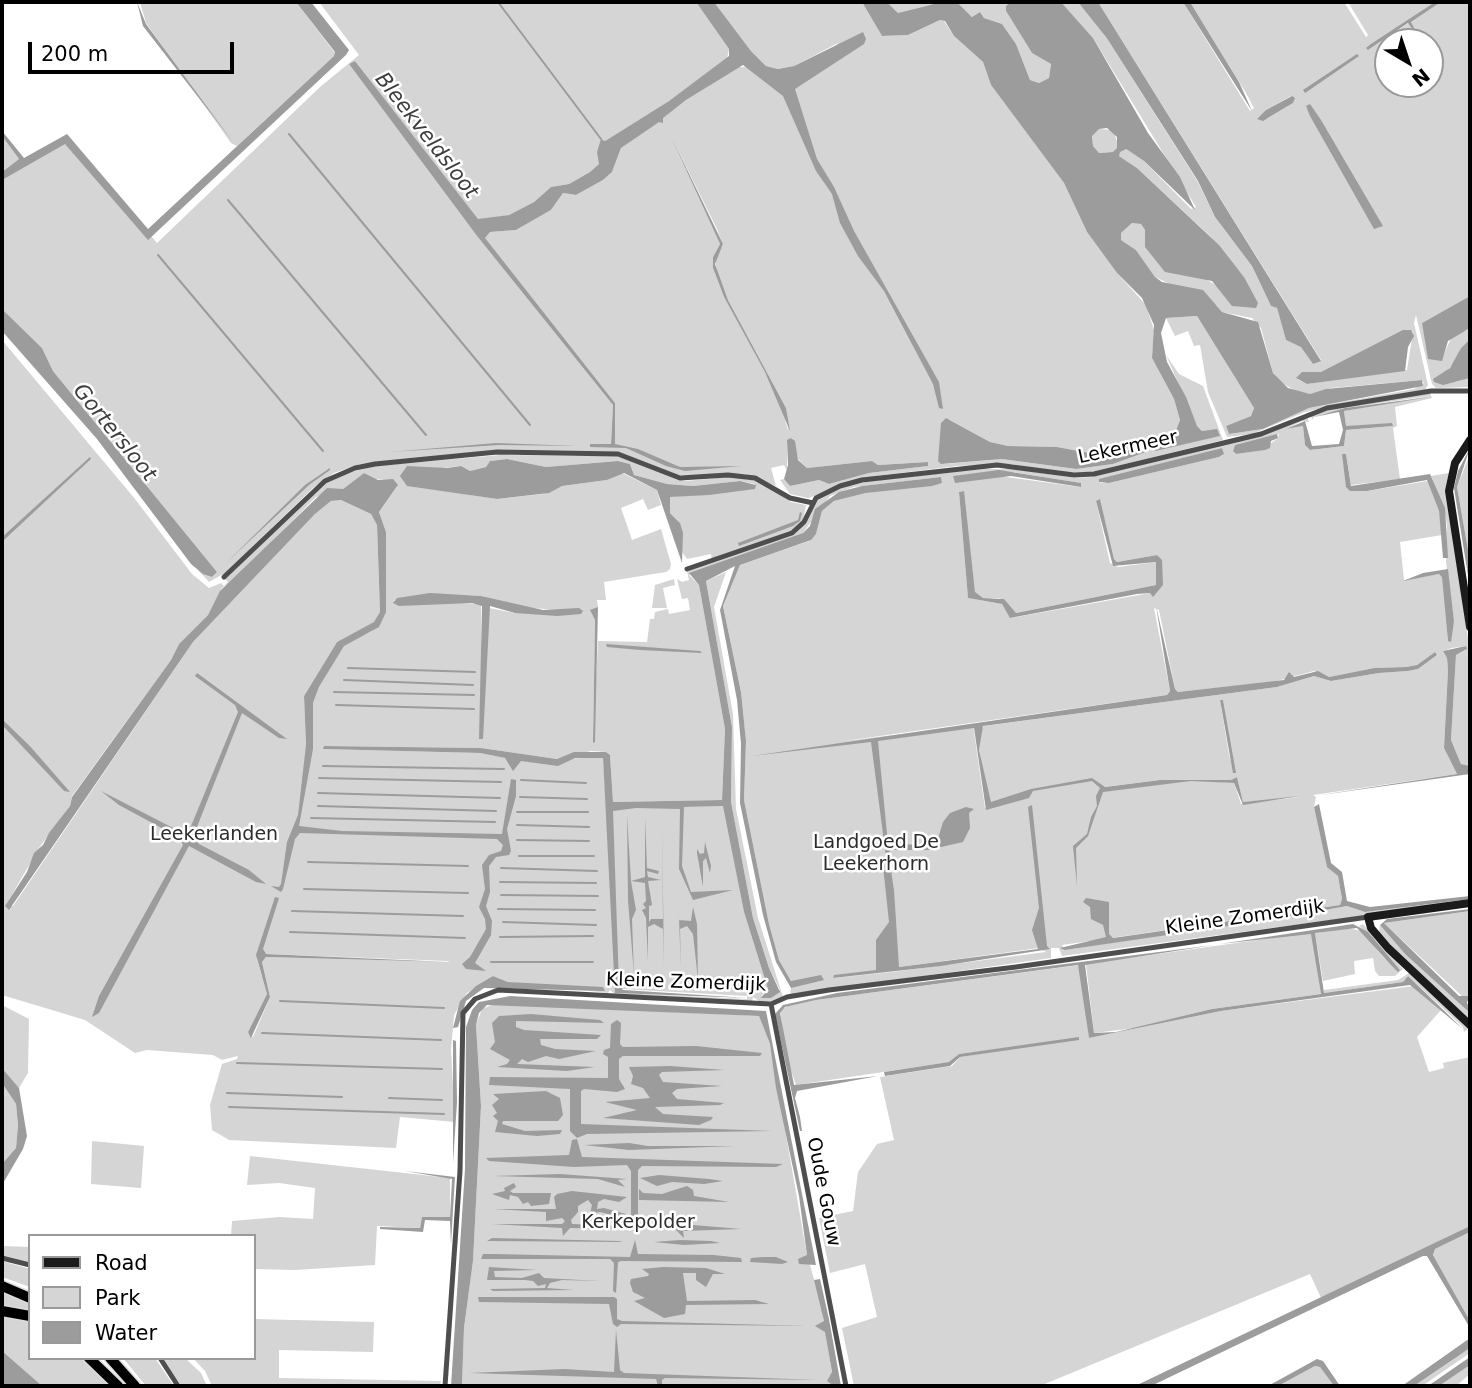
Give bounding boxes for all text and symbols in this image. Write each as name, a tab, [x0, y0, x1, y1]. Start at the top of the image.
scale bar	[32, 28, 238, 72]
north arrow	[1374, 28, 1444, 98]
text: 200 m	[41, 42, 108, 66]
text: N	[1408, 64, 1434, 91]
water label: Bleekveldsloot	[369, 68, 483, 204]
water label: Gortersloot	[67, 379, 161, 487]
street label: Lekermeer	[1076, 426, 1180, 470]
park label: Leekerlanden	[150, 824, 278, 846]
park label: Landgoed De Leekerhorn	[813, 832, 939, 876]
street label: Kleine Zomerdijk	[1164, 896, 1326, 940]
street label: Kleine Zomerdijk	[605, 969, 767, 997]
street label: Oude Gouw	[801, 1135, 845, 1249]
park label: Kerkepolder	[581, 1212, 695, 1234]
legend	[28, 1234, 256, 1360]
text: Road	[95, 1251, 148, 1275]
text: Park	[95, 1286, 140, 1310]
text: Water	[95, 1321, 157, 1345]

